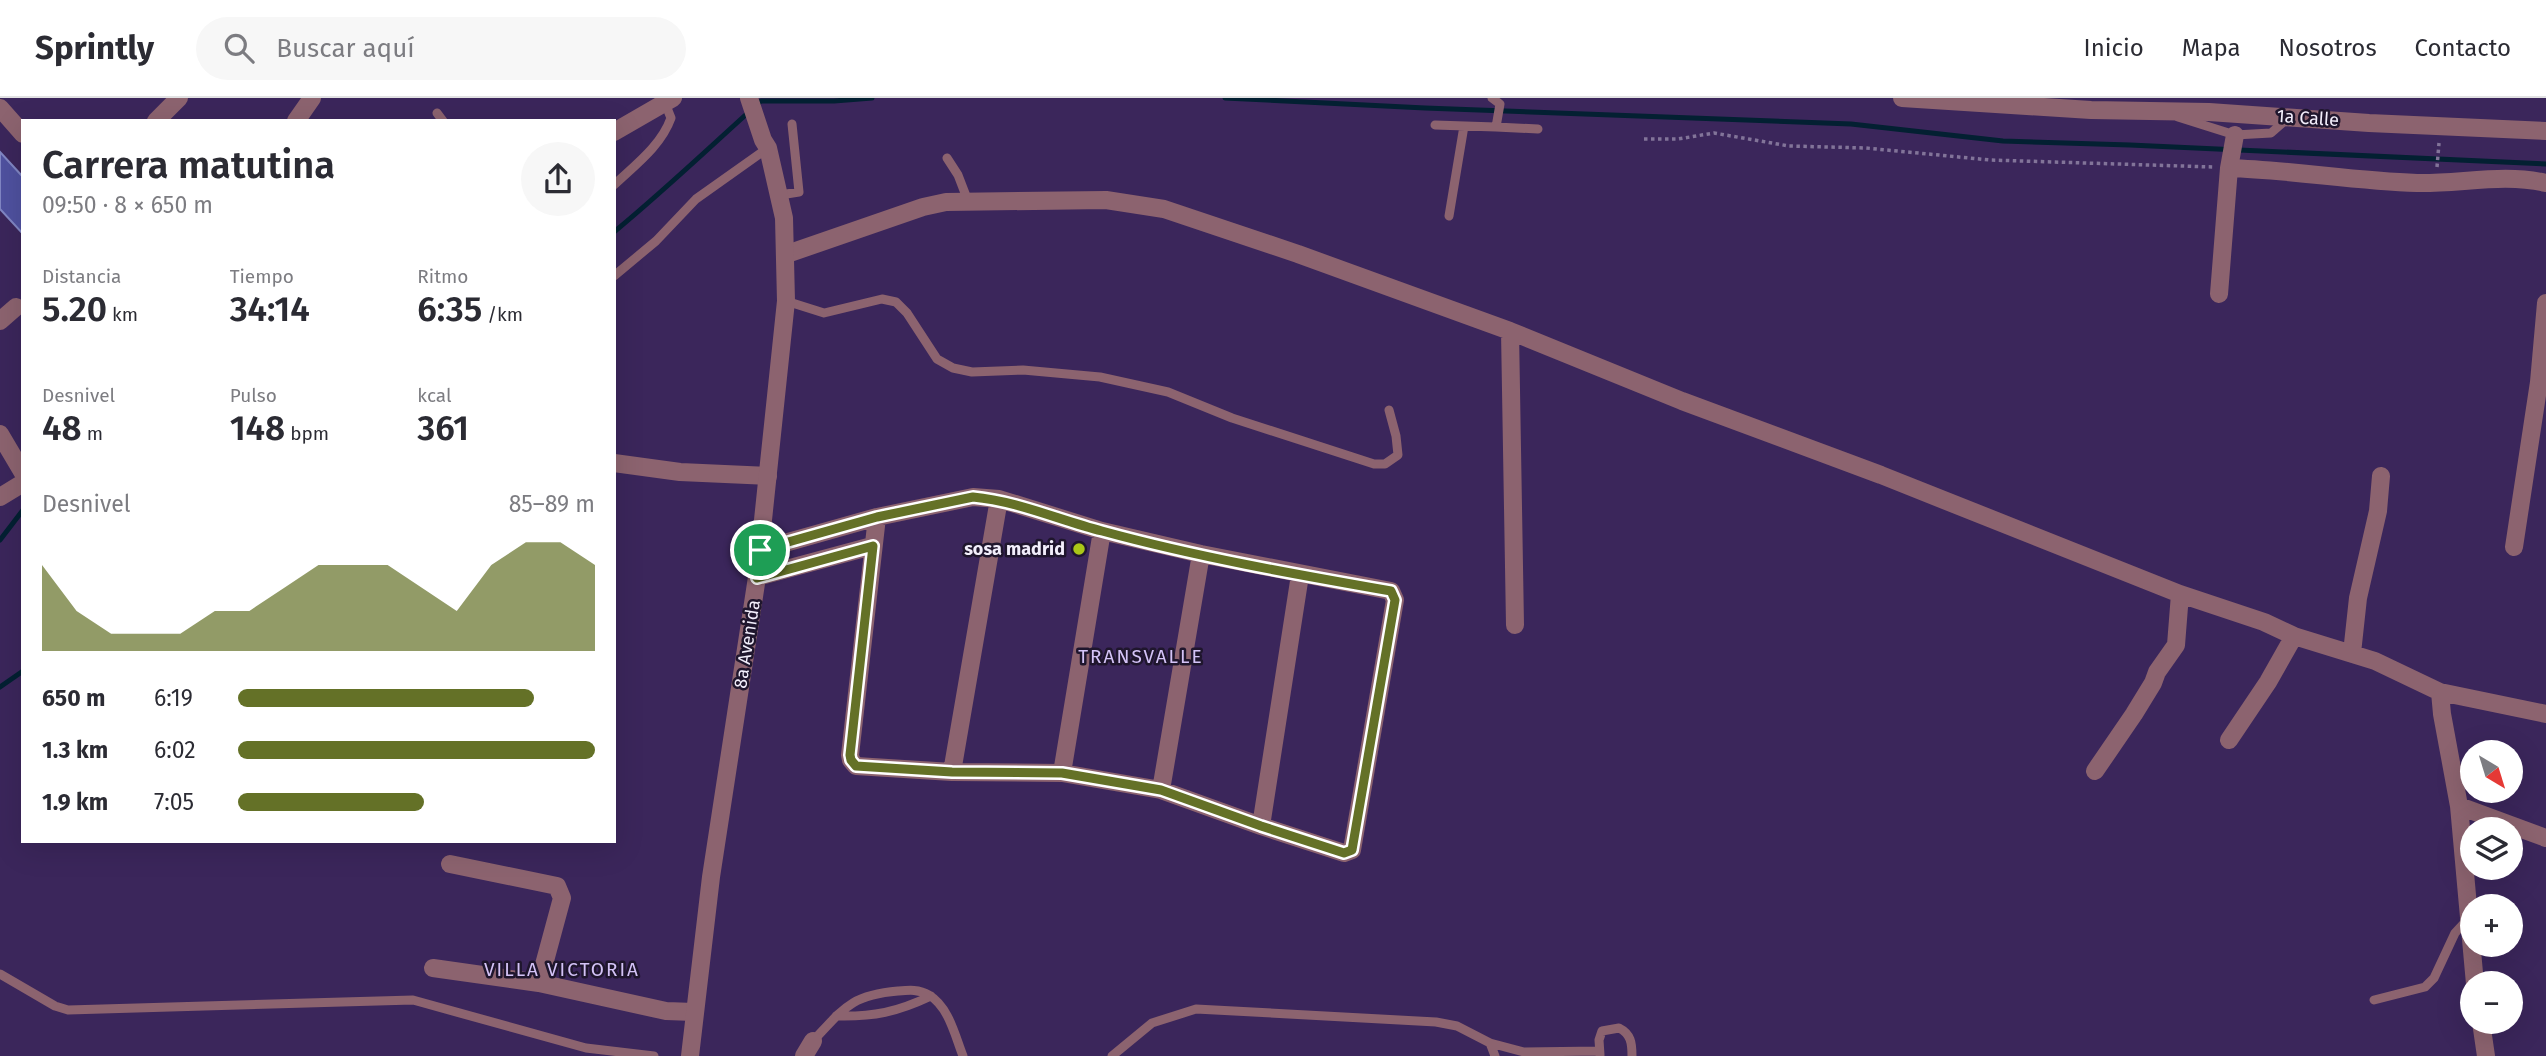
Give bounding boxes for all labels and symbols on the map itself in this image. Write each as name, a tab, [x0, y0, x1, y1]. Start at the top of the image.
street label: 1a Calle	[2276, 105, 2340, 131]
pin	[730, 520, 790, 580]
place label: sosa madrid	[964, 538, 1065, 560]
marker: sosa madrid	[1071, 541, 1087, 557]
street label: 8a Avenida	[729, 598, 765, 690]
district label: TRANSVALLE	[1078, 645, 1204, 668]
north arrow	[2460, 740, 2524, 803]
district label: VILLA VICTORIA	[484, 958, 640, 981]

